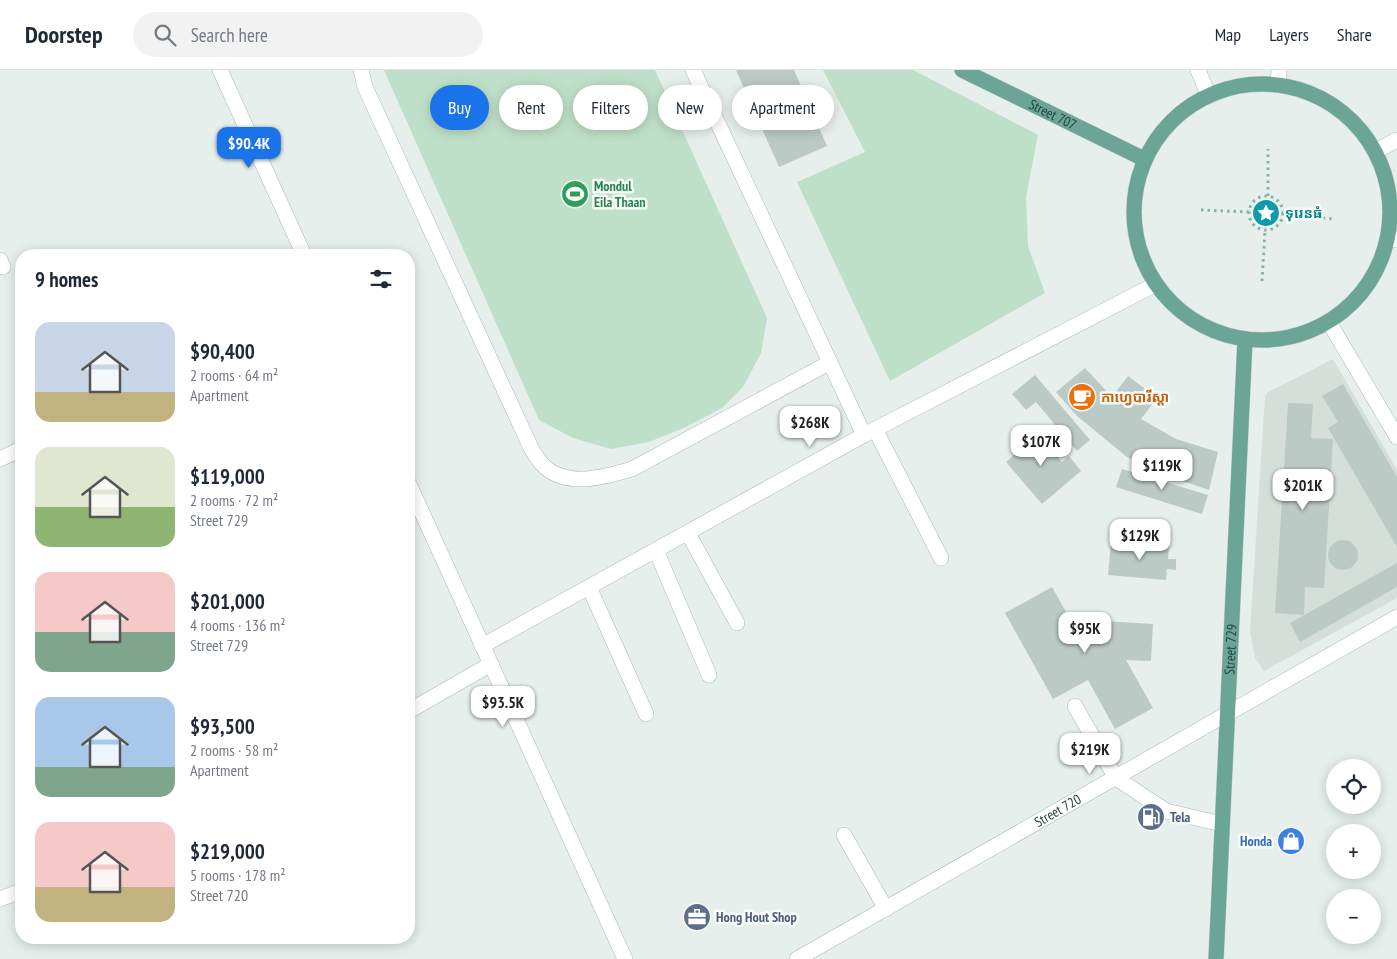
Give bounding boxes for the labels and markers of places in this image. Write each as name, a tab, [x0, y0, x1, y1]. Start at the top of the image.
pin: $90.4K	[208, 126, 290, 169]
place label: Mondul Eila Thaan	[594, 177, 646, 211]
sports icon: Mondul Eila Thaan	[560, 179, 590, 209]
place icon: ទុរេនធំ	[1251, 198, 1281, 228]
place label: ទុរេនធំ	[1285, 204, 1323, 222]
cafe icon: កាហ្វេបារីស្តា	[1067, 382, 1097, 412]
place label: កាហ្វេបារីស្តា	[1101, 388, 1169, 406]
pin: $268K	[775, 406, 845, 448]
pin: $107K	[1006, 424, 1076, 467]
pin: $119K	[1127, 448, 1197, 491]
pin: $201K	[1268, 468, 1338, 511]
pin: $129K	[1105, 518, 1175, 561]
pin: $95K	[1055, 612, 1115, 654]
pin: $93.5K	[462, 686, 544, 728]
pin: $219K	[1055, 732, 1125, 775]
fuel station icon: Tela	[1136, 802, 1166, 832]
place label: Tela	[1170, 808, 1191, 826]
shop icon: Honda	[1276, 826, 1306, 856]
place label: Honda	[1240, 832, 1272, 850]
office icon: Hong Hout Shop	[682, 902, 712, 932]
place label: Hong Hout Shop	[716, 908, 797, 926]

